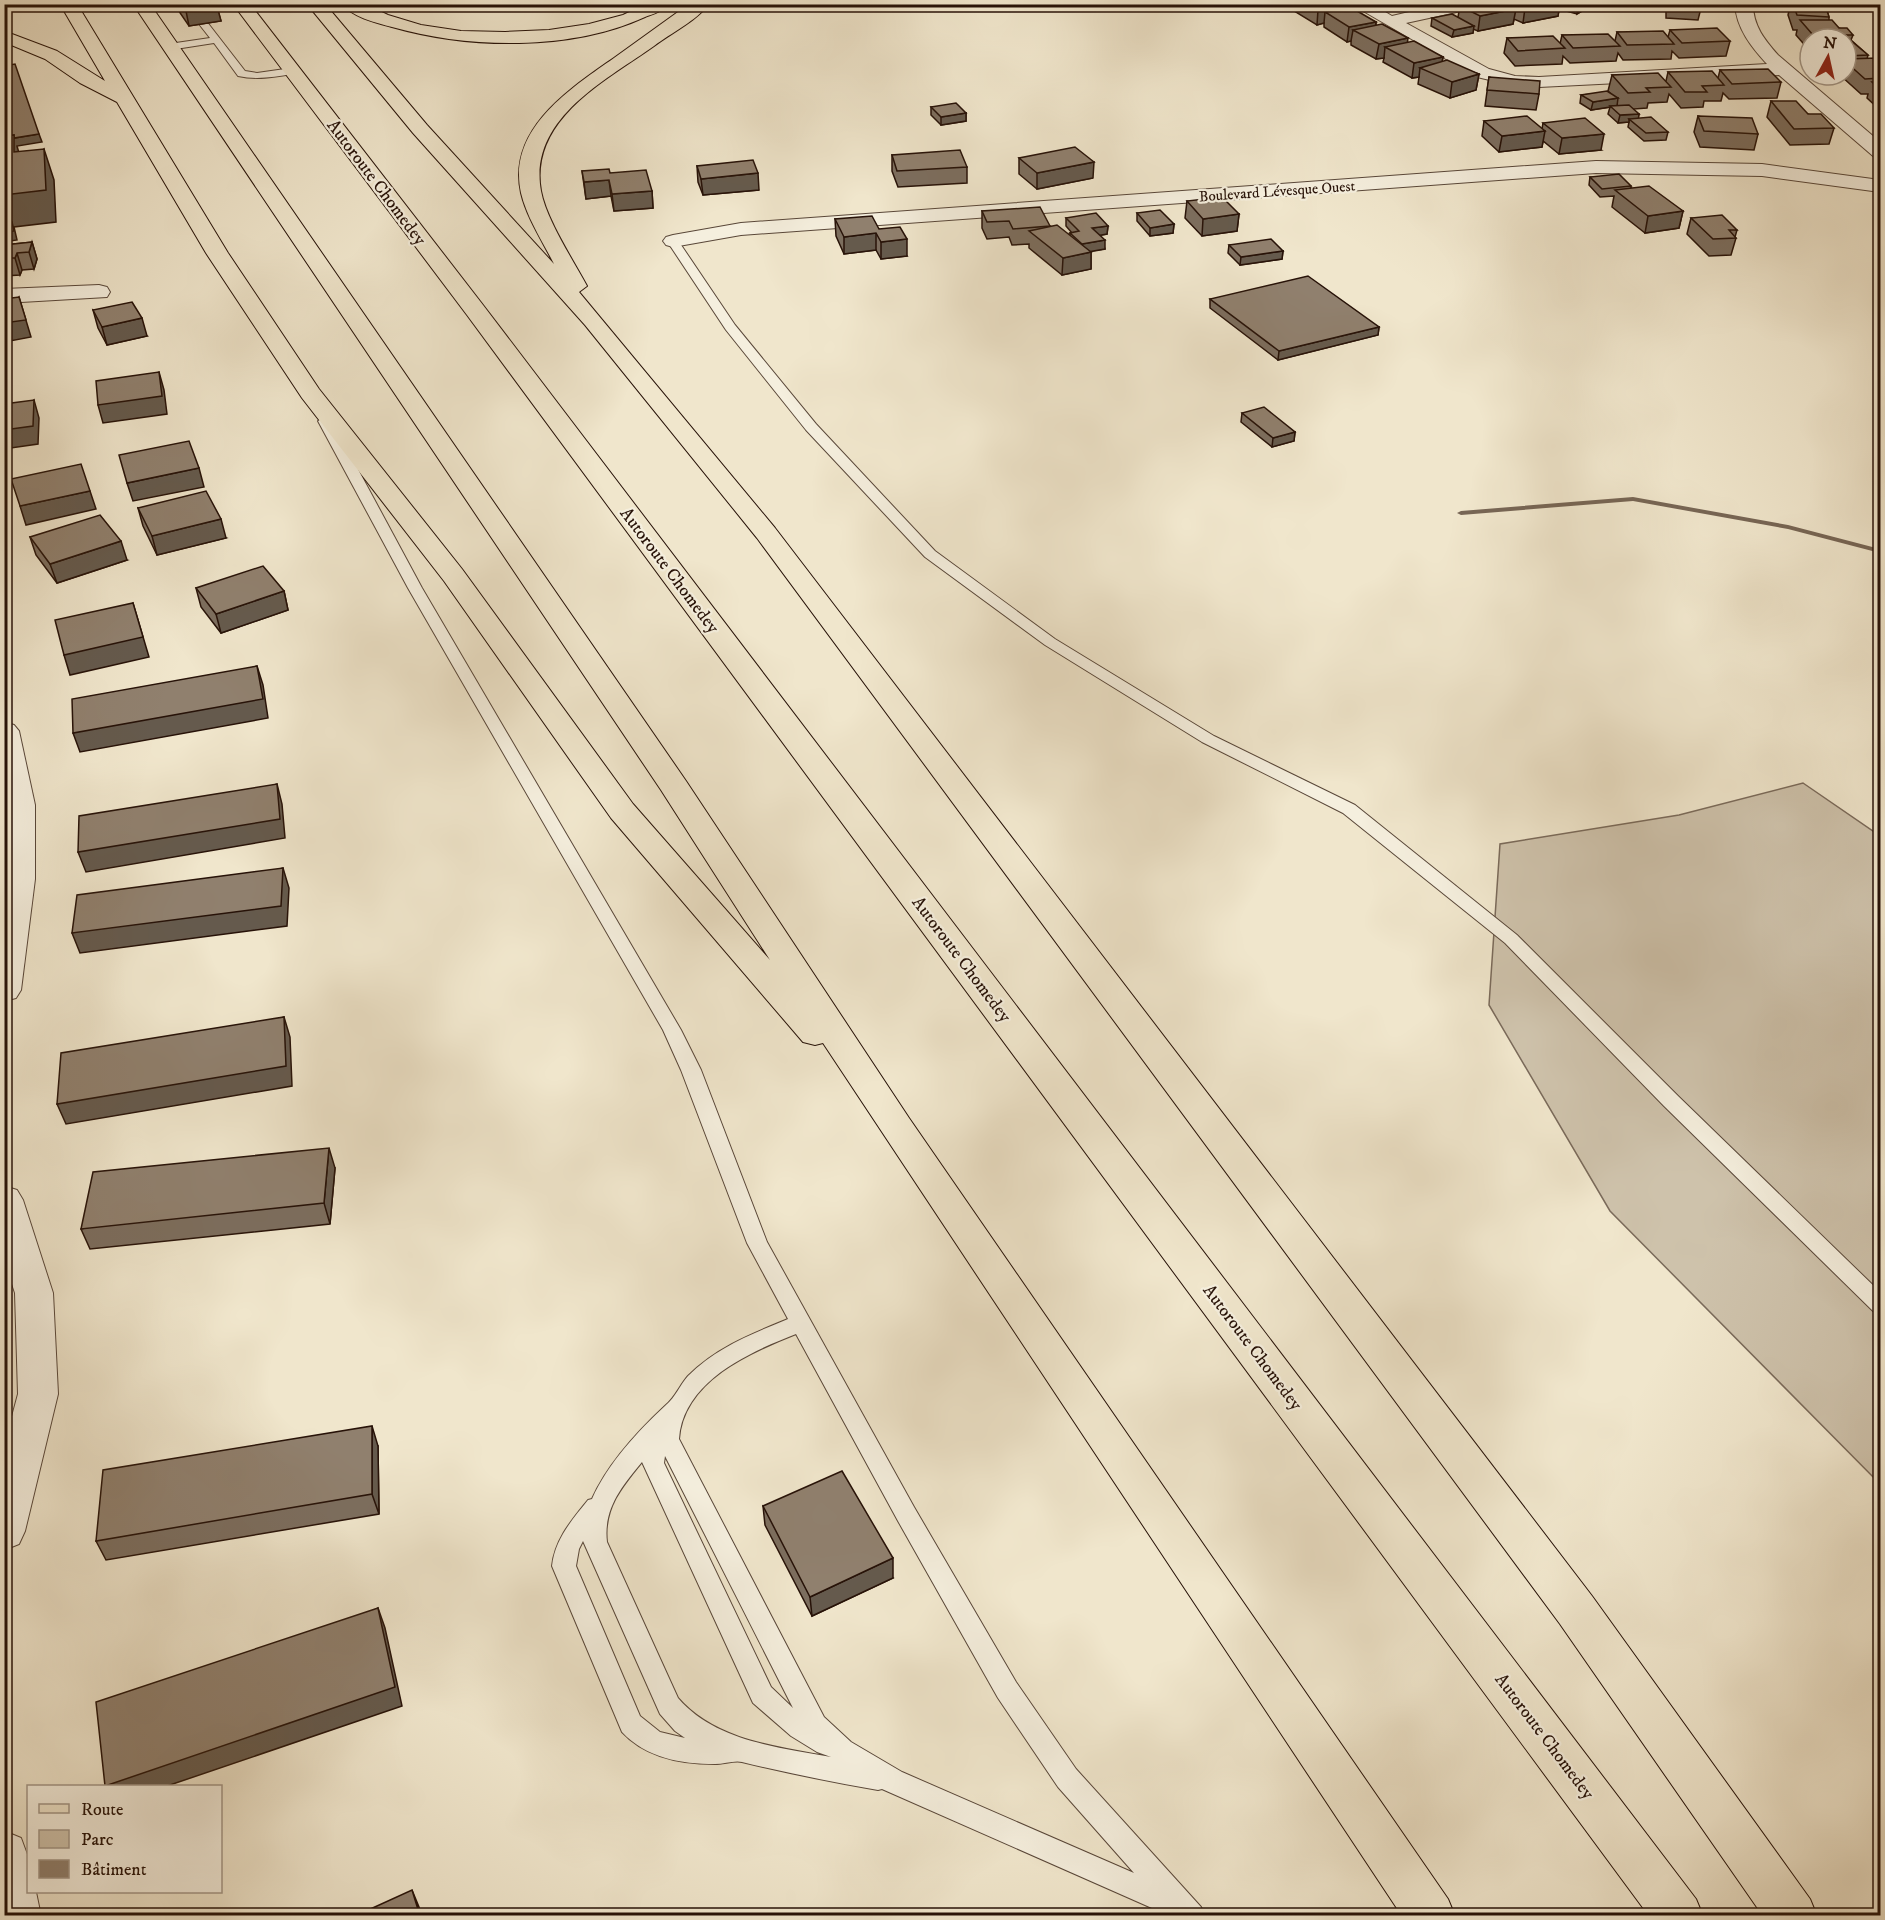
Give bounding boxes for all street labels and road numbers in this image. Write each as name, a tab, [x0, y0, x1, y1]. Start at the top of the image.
street label: Autoroute Chomedey	[322, 115, 431, 250]
street label: Boulevard Lévesque Ouest	[1198, 177, 1356, 206]
street label: Autoroute Chomedey	[615, 503, 724, 638]
street label: Autoroute Chomedey	[907, 892, 1016, 1027]
street label: Autoroute Chomedey	[1198, 1280, 1307, 1415]
street label: Autoroute Chomedey	[1490, 1669, 1599, 1804]

